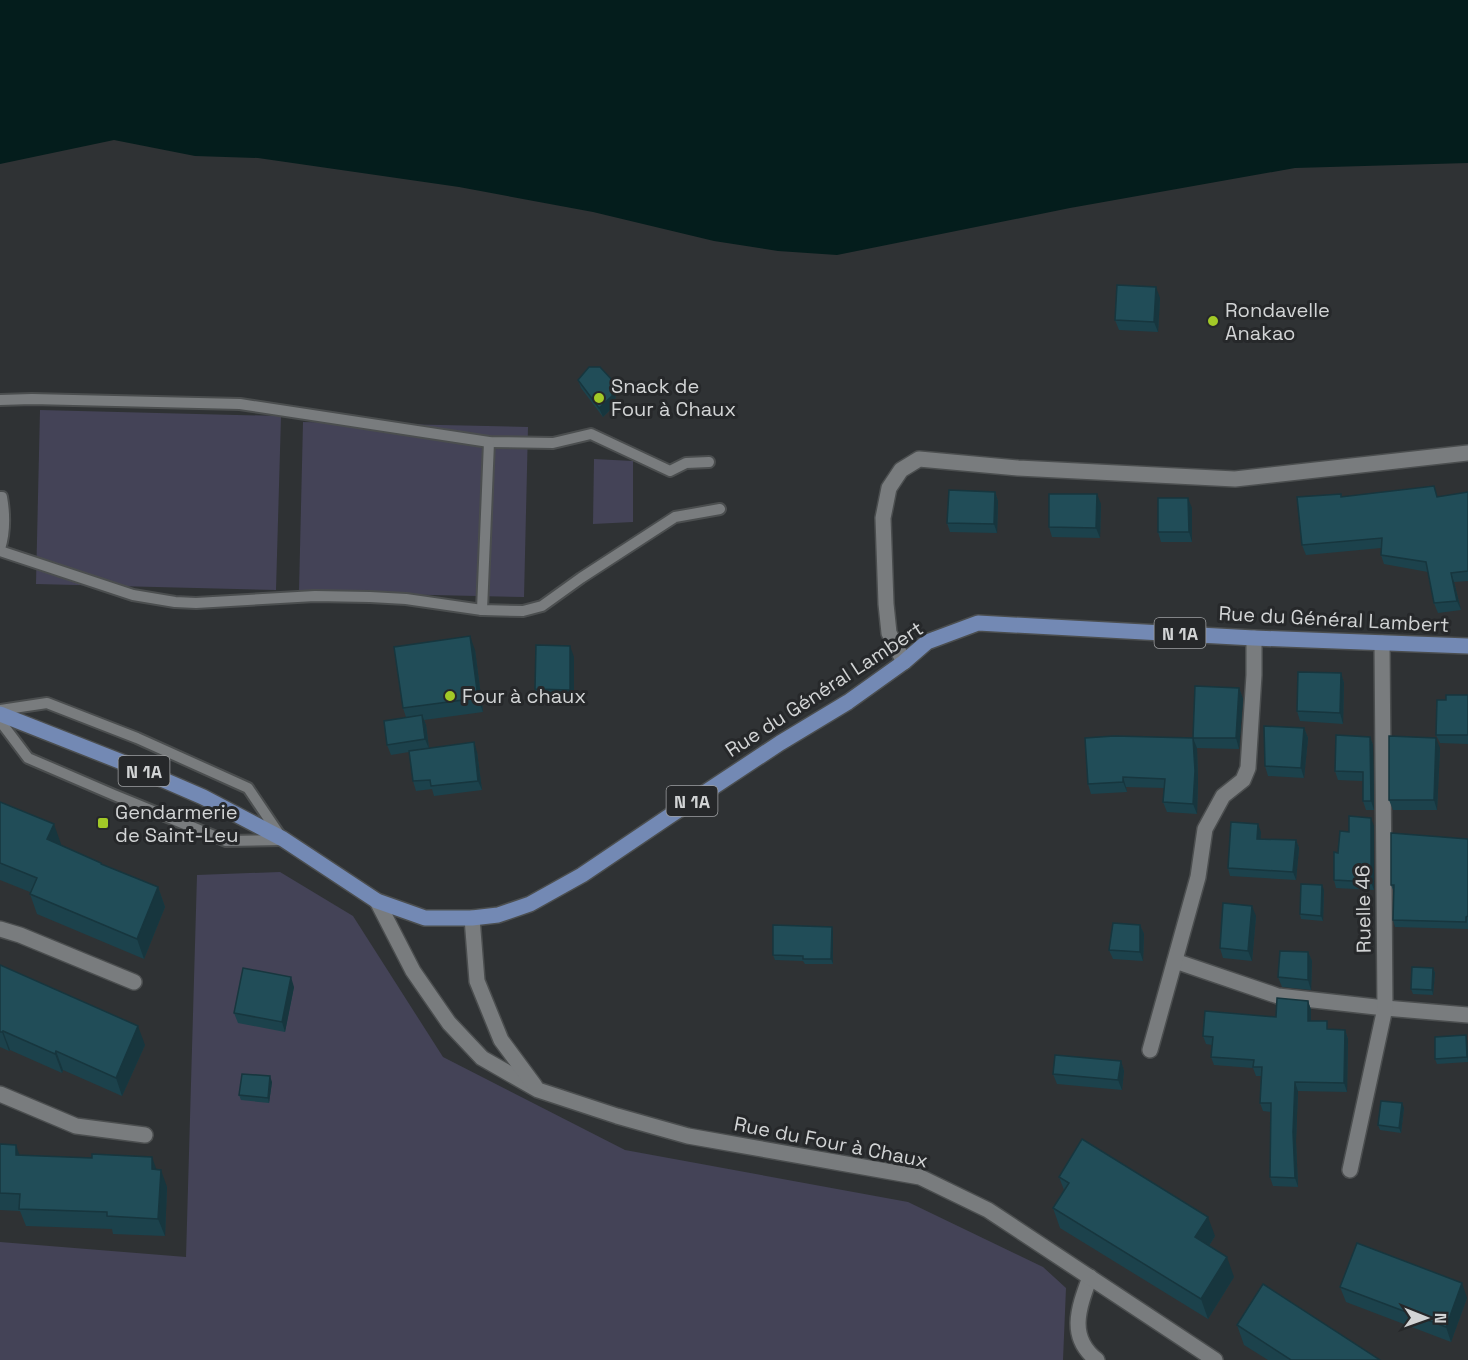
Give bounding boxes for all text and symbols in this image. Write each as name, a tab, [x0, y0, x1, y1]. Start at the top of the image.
place label: Rondavelle Anakao	[1225, 297, 1330, 346]
marker: Rondavelle Anakao	[1206, 314, 1220, 328]
place label: Snack de Four à Chaux	[611, 373, 736, 422]
marker: Snack de Four à Chaux	[592, 391, 606, 405]
street label: Rue du Général Lambert	[1218, 600, 1450, 638]
street label: Rue du Général Lambert	[720, 615, 928, 763]
road number: N 1A	[1154, 618, 1206, 648]
place label: Four à chaux	[462, 683, 586, 709]
marker: Four à chaux	[443, 689, 457, 703]
road number: N 1A	[118, 756, 170, 786]
road number: N 1A	[666, 786, 718, 816]
place label: Gendarmerie de Saint-Leu	[115, 799, 238, 848]
marker: Gendarmerie de Saint-Leu	[96, 816, 110, 830]
street label: Ruelle 46	[1349, 865, 1377, 953]
street label: Rue du Four à Chaux	[732, 1110, 930, 1174]
north arrow	[1396, 1288, 1456, 1348]
text: N	[1430, 1313, 1451, 1324]

